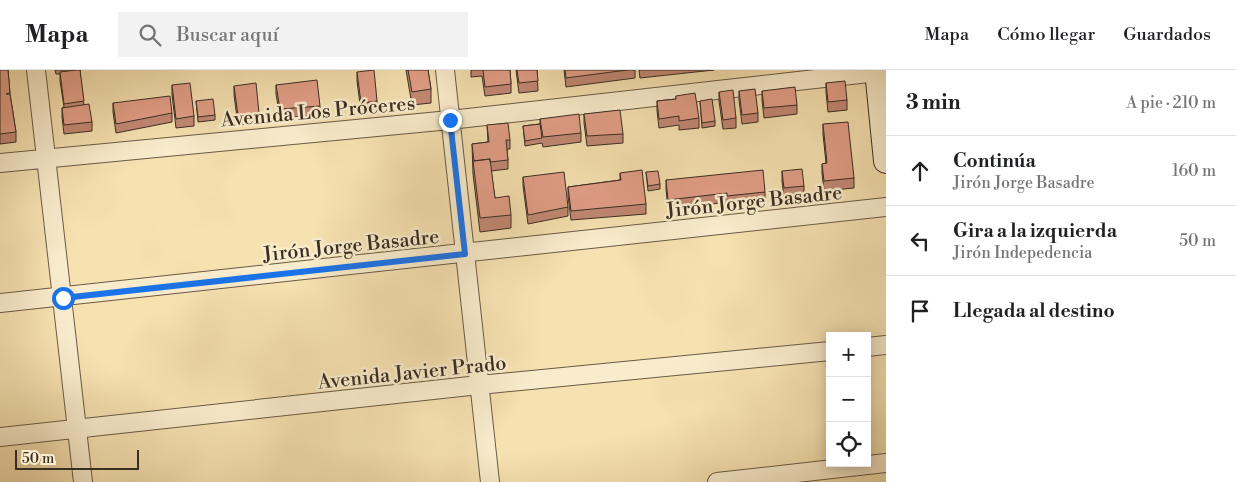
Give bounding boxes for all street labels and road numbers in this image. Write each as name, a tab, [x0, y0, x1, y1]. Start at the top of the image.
street label: Avenida Los Próceres	[219, 92, 416, 134]
street label: Jirón Jorge Basadre	[664, 181, 844, 224]
street label: Jirón Jorge Basadre	[261, 225, 441, 268]
street label: Avenida Javier Prado	[316, 351, 508, 396]

